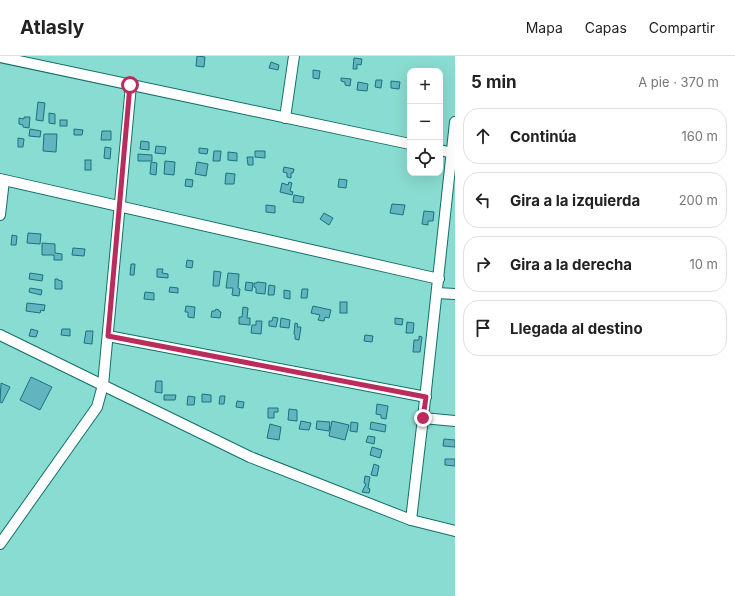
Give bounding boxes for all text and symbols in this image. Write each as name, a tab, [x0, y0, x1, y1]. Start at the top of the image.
text: Atlasly	[20, 16, 84, 39]
text: Mapa	[526, 19, 563, 36]
text: Capas	[585, 19, 627, 36]
text: Compartir	[649, 19, 715, 36]
map controls	[407, 68, 443, 176]
button: +	[407, 68, 443, 104]
text: 5 min	[471, 72, 517, 92]
text: A pie · 370 m	[638, 74, 719, 90]
route start	[121, 76, 139, 94]
button: −	[407, 104, 443, 140]
icon: ahead	[472, 125, 494, 147]
text: Continúa	[510, 127, 577, 146]
text: 160 m	[681, 128, 718, 144]
button: locate	[407, 140, 443, 176]
icon: left	[472, 189, 494, 211]
text: Gira a la izquierda	[510, 191, 640, 210]
text: 200 m	[679, 192, 718, 208]
icon: right	[472, 253, 494, 275]
text: Gira a la derecha	[510, 255, 632, 274]
text: 10 m	[689, 256, 718, 272]
icon: arrive	[472, 317, 494, 339]
text: Llegada al destino	[510, 319, 643, 338]
route end	[414, 409, 432, 427]

